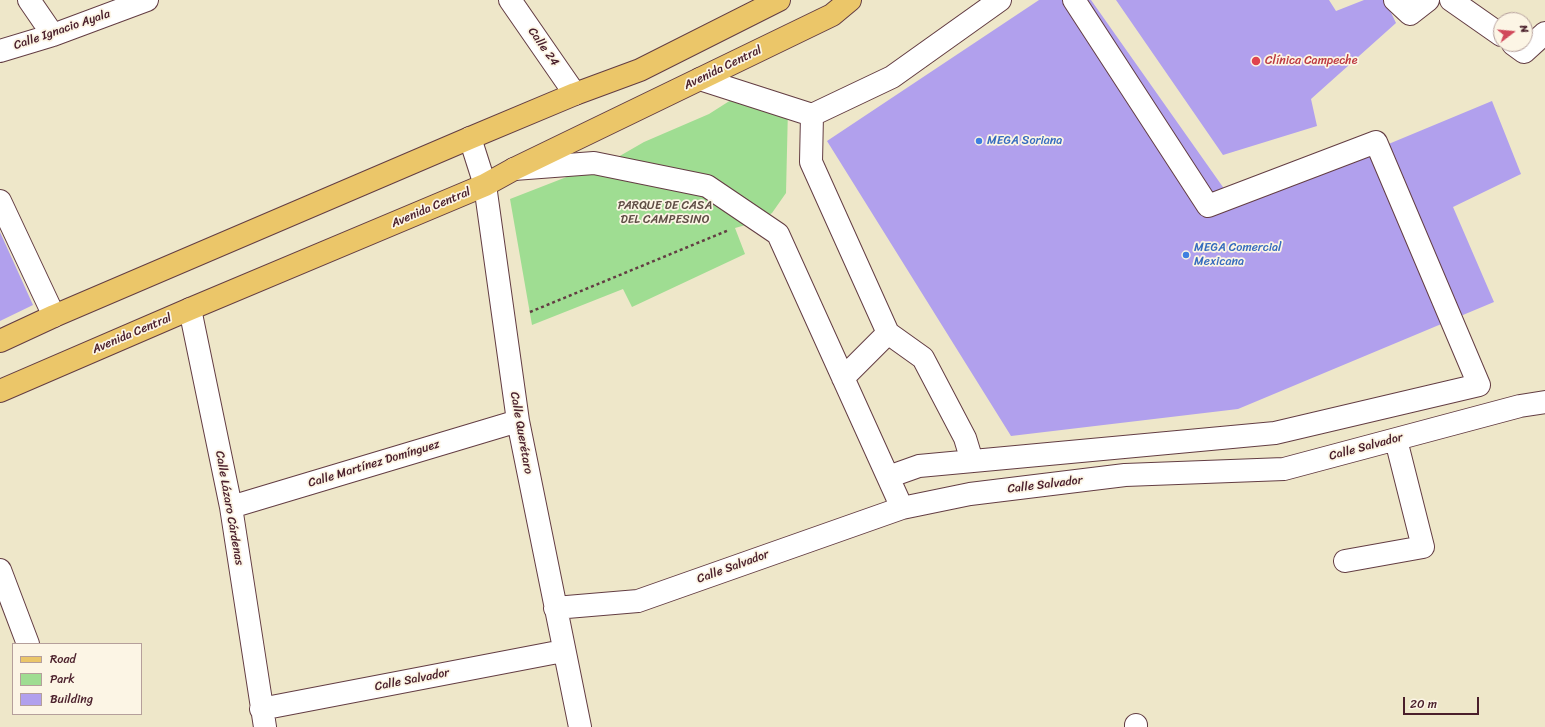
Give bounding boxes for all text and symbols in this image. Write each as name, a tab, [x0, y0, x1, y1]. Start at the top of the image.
street label: Calle Ignacio Ayala	[12, 7, 112, 53]
north arrow	[1493, 12, 1533, 52]
text: N	[1514, 23, 1534, 35]
street label: Calle 24	[524, 25, 562, 69]
street label: Avenida Central	[682, 43, 764, 93]
place label: Clínica Campeche	[1265, 54, 1357, 68]
marker: Clínica Campeche	[1250, 55, 1262, 67]
place label: MEGA Soriana	[987, 134, 1062, 148]
marker: MEGA Soriana	[974, 136, 984, 146]
street label: Avenida Central	[389, 185, 473, 231]
park label: PARQUE DE CASA DEL CAMPESINO	[618, 199, 712, 227]
place label: MEGA Comercial Mexicana	[1194, 241, 1281, 269]
marker: MEGA Comercial Mexicana	[1181, 250, 1191, 260]
street label: Avenida Central	[90, 311, 174, 357]
street label: Calle Querétaro	[507, 391, 535, 475]
street label: Calle Salvador	[1328, 430, 1404, 464]
street label: Calle Martínez Domínguez	[307, 437, 441, 491]
street label: Calle Lázaro Cárdenas	[212, 450, 246, 566]
street label: Calle Salvador	[1007, 473, 1083, 497]
street label: Calle Salvador	[695, 547, 771, 587]
legend	[12, 643, 142, 715]
text: Road	[50, 648, 76, 670]
street label: Calle Salvador	[374, 666, 450, 694]
text: Park	[50, 668, 75, 690]
text: Building	[50, 688, 93, 710]
scale bar	[1405, 689, 1481, 715]
text: 20 m	[1410, 693, 1437, 715]

